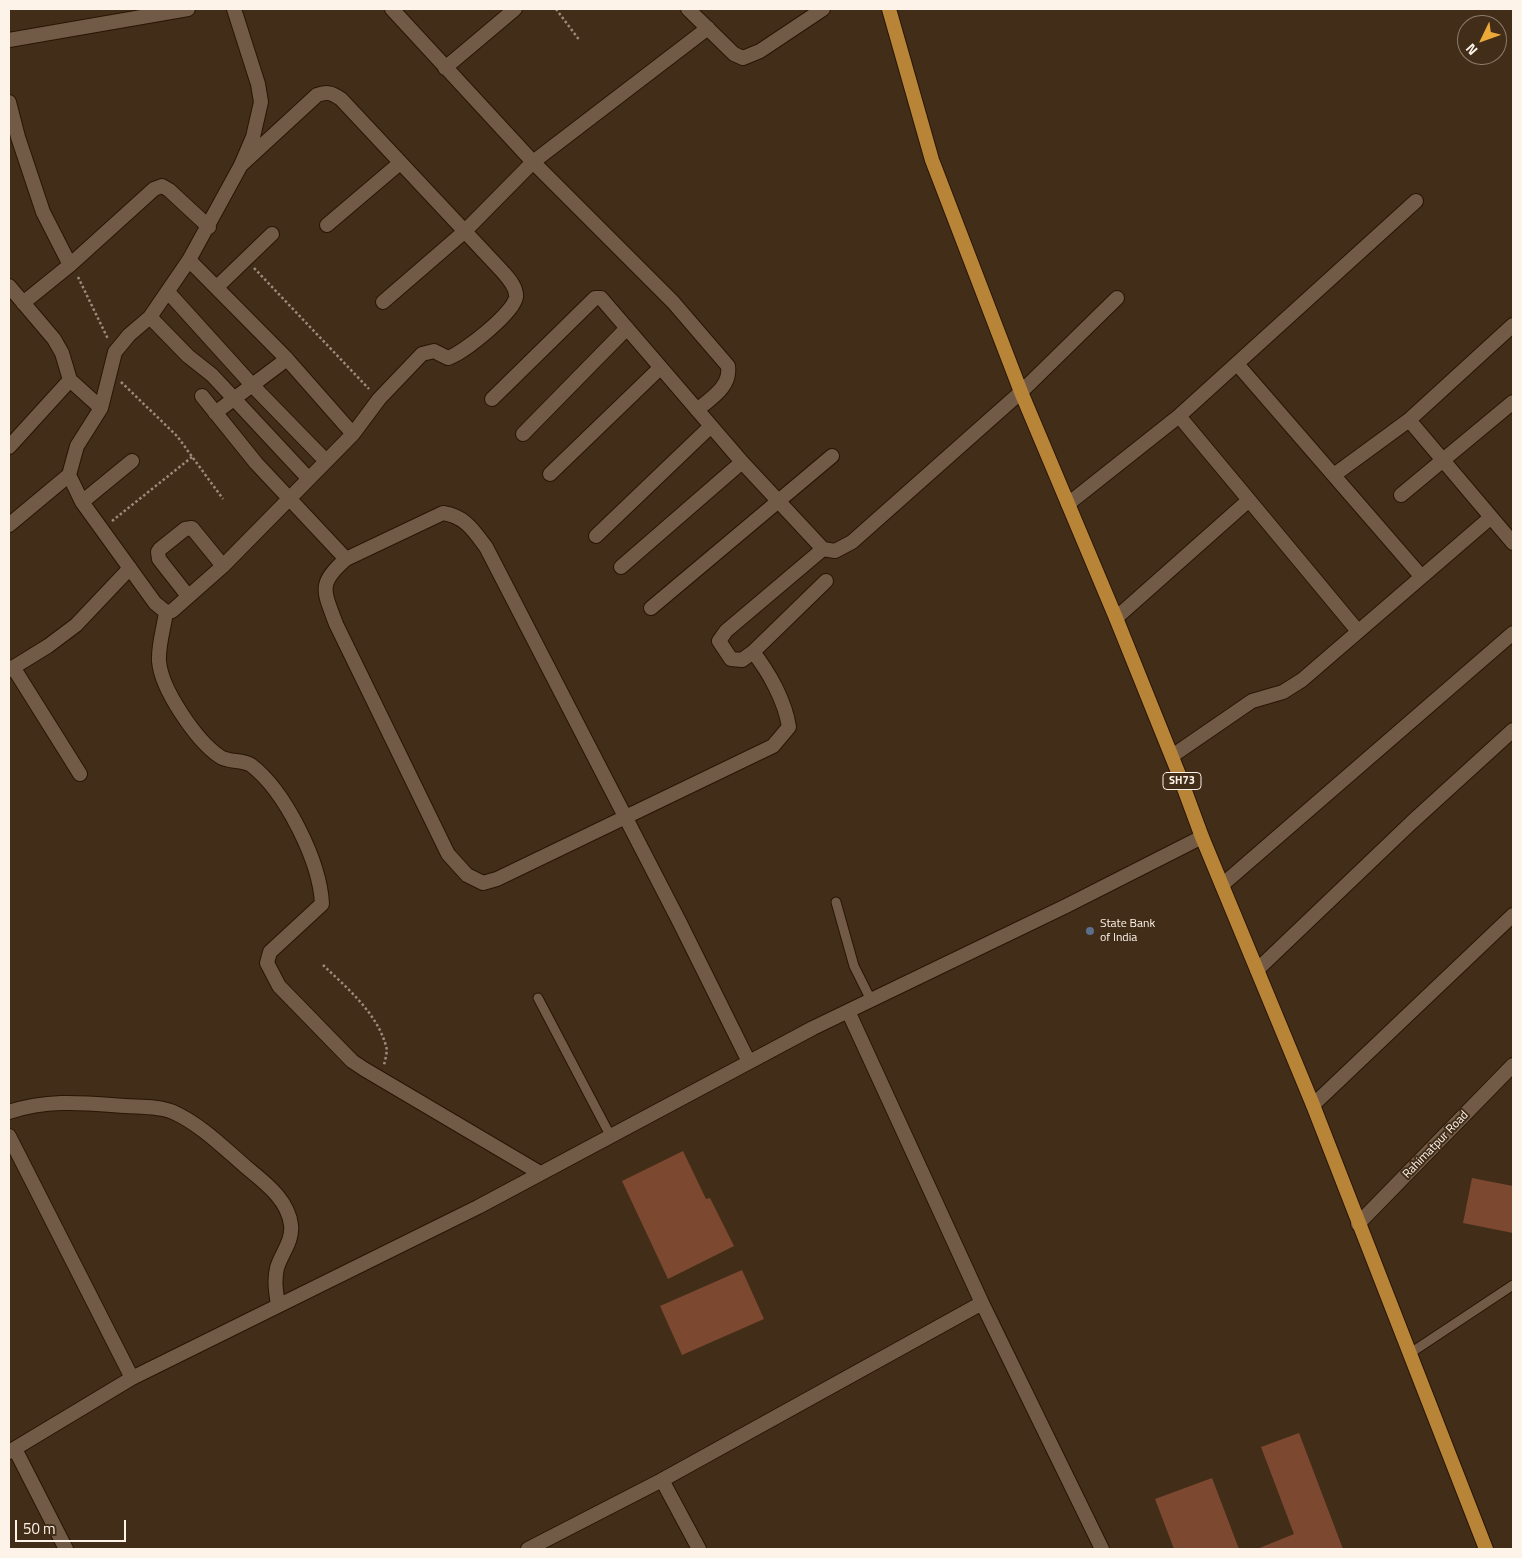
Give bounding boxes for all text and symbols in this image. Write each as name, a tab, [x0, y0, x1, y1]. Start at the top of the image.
north arrow	[1457, 15, 1507, 65]
text: N	[1460, 39, 1482, 60]
road number: SH73	[1163, 772, 1201, 789]
place label: State Bank of India	[1100, 917, 1155, 945]
marker: State Bank of India	[1084, 925, 1096, 937]
street label: Rahimatpur Road	[1400, 1108, 1472, 1182]
scale bar	[18, 1510, 129, 1542]
text: 50 m	[23, 1517, 56, 1540]

